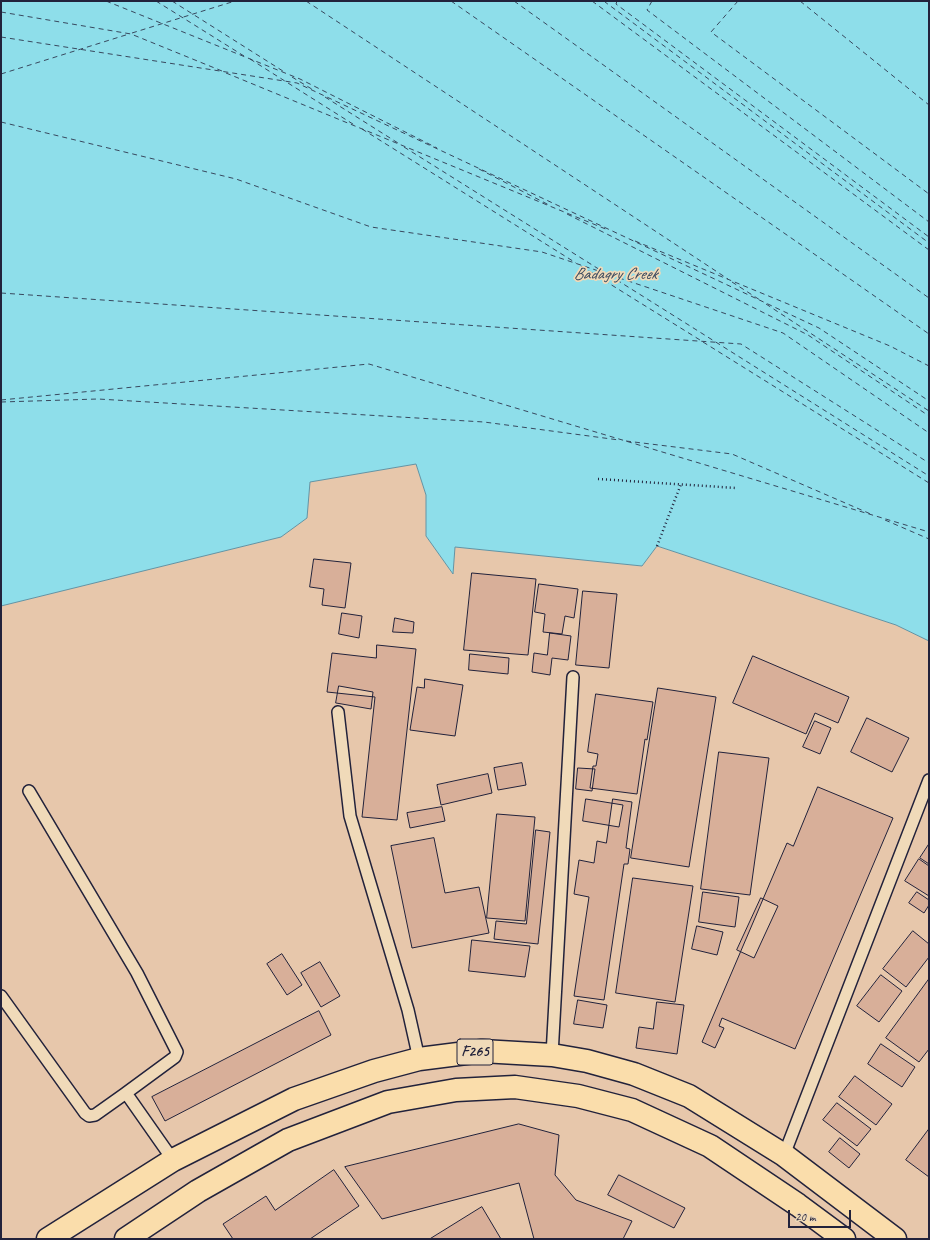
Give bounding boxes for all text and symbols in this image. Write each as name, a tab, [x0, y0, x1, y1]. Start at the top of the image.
water label: Badagry Creek	[573, 265, 657, 285]
road number: F265	[457, 1039, 493, 1065]
scale bar	[790, 1202, 853, 1228]
text: 20 m	[795, 1209, 815, 1225]

